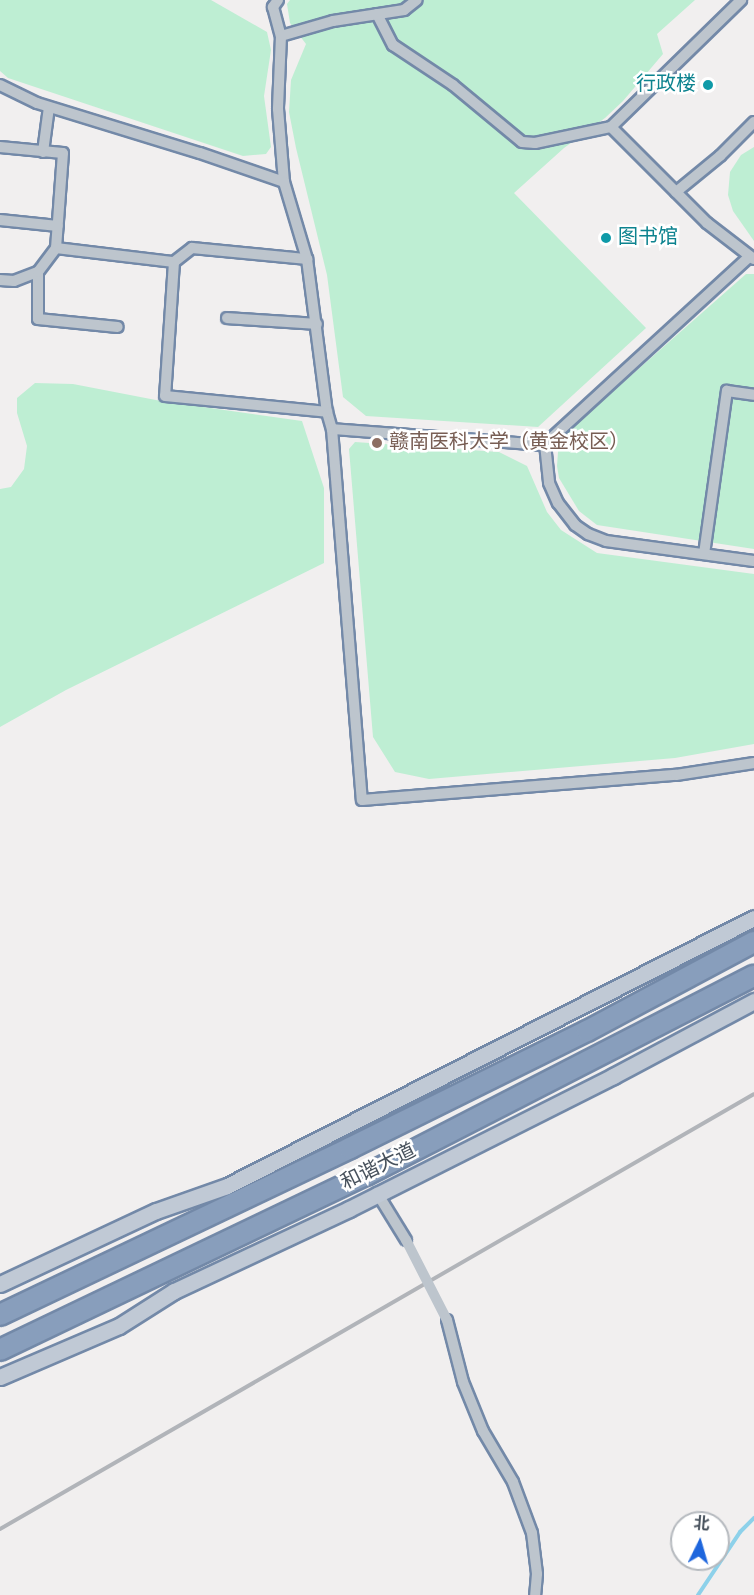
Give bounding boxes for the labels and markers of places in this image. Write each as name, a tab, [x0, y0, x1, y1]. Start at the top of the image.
place label: 行政楼	[636, 73, 696, 97]
marker: 行政楼	[701, 78, 715, 92]
place label: 图书馆	[618, 226, 678, 250]
marker: 图书馆	[599, 231, 613, 245]
place label: 赣南医科大学（黄金校区）	[389, 431, 629, 455]
marker: 赣南医科大学（黄金校区）	[370, 436, 384, 450]

